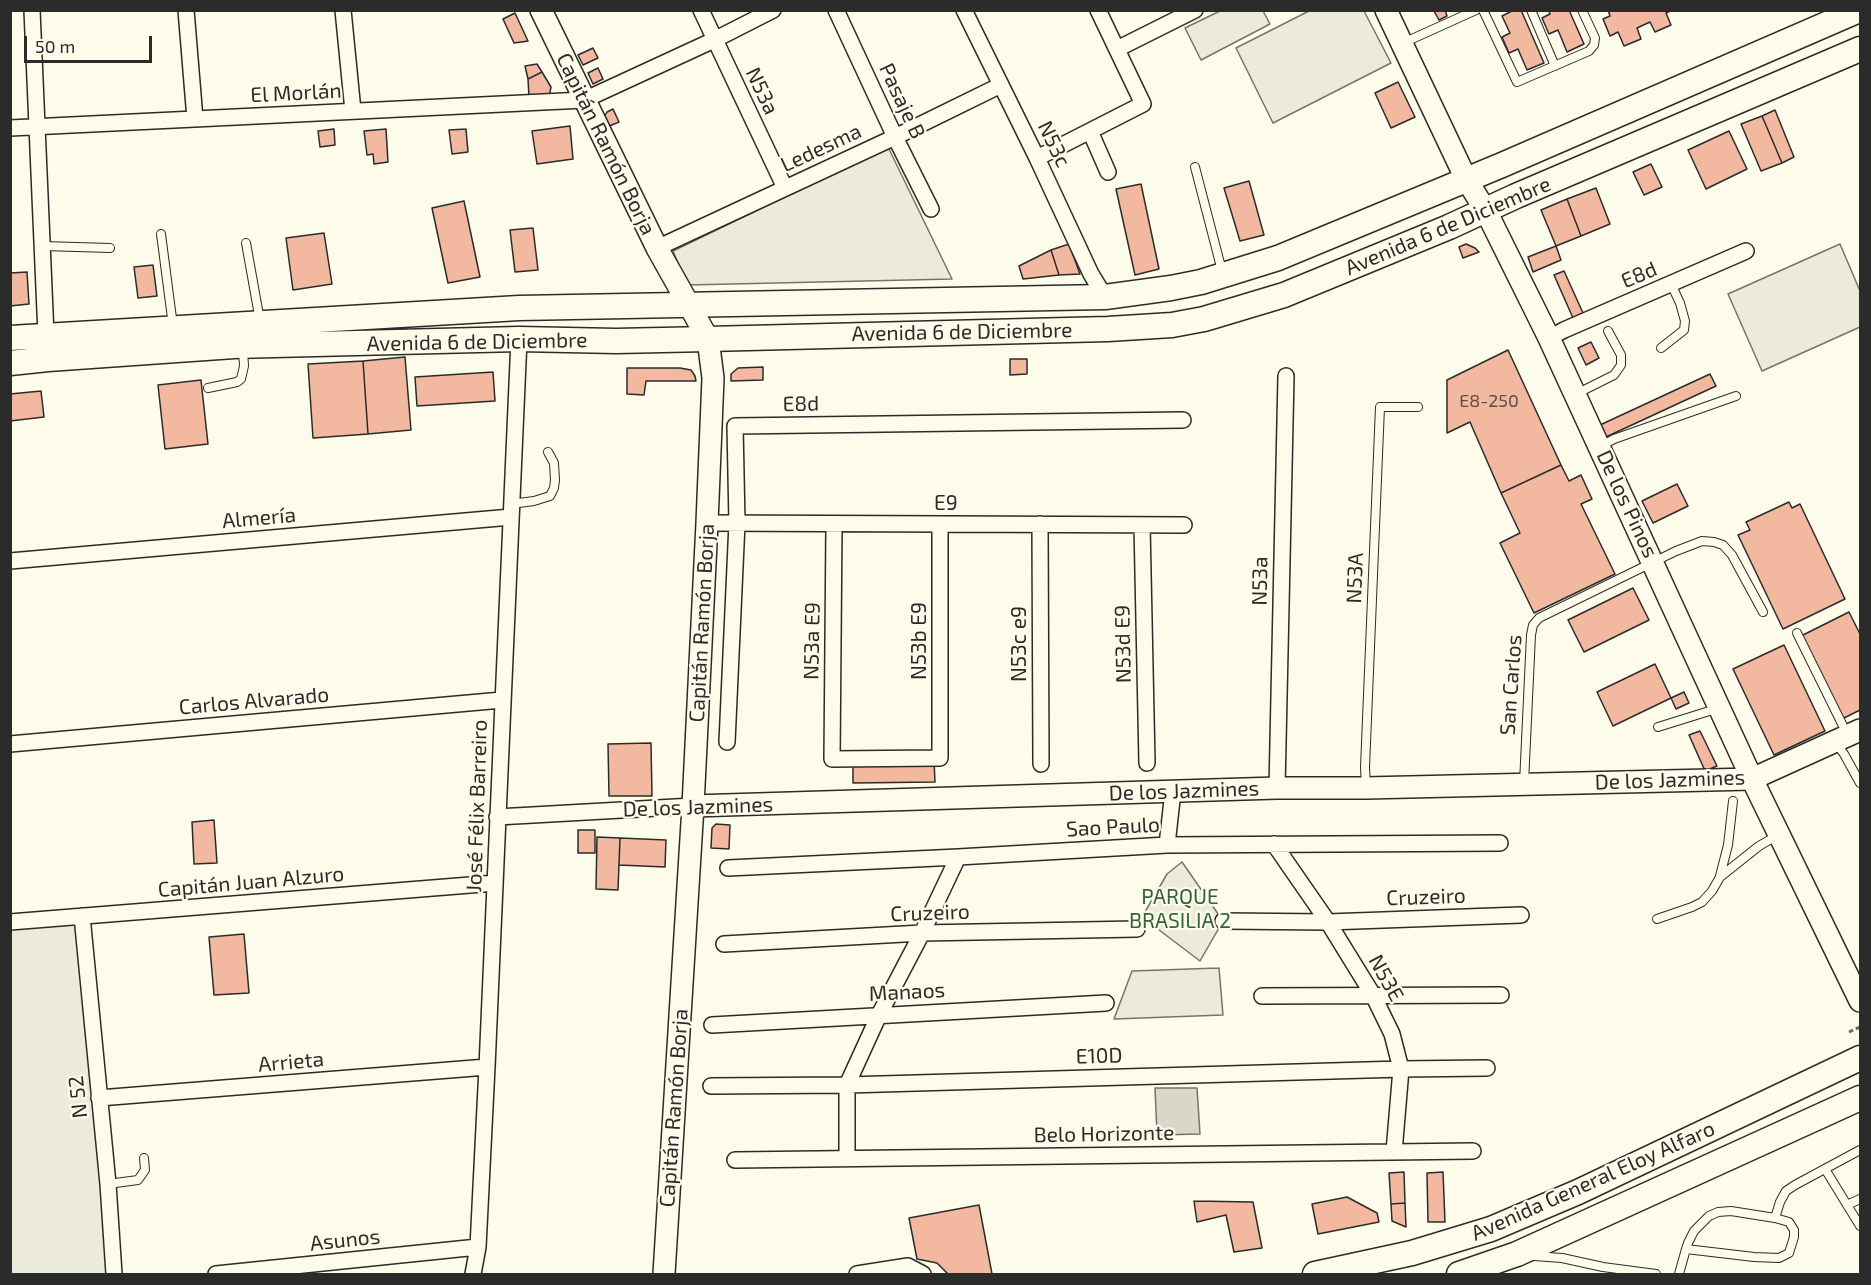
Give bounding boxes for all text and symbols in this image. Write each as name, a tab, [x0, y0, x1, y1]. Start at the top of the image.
scale bar	[27, 24, 154, 62]
text: 50 m	[35, 35, 75, 57]
street label: Capitán Ramón Borja	[551, 49, 661, 239]
street label: Pasaje B	[874, 59, 930, 143]
street label: N53a	[740, 63, 784, 119]
street label: El Morlán	[250, 78, 342, 108]
street label: N53c	[1032, 117, 1076, 171]
street label: Ledesma	[777, 118, 865, 178]
street label: Avenida 6 de Diciembre	[1341, 171, 1555, 281]
street label: E8d	[1617, 256, 1661, 294]
street label: Avenida 6 de Diciembre	[851, 317, 1073, 347]
street label: Avenida 6 de Diciembre	[366, 327, 588, 357]
house number: E8-250	[1459, 390, 1519, 412]
street label: E8d	[783, 391, 819, 417]
street label: De los Pinos	[1591, 446, 1663, 562]
street label: E9	[934, 490, 958, 516]
street label: Almería	[221, 502, 297, 534]
street label: Capitán Ramón Borja	[684, 523, 720, 723]
street label: N53A	[1342, 552, 1368, 604]
street label: N53a	[1247, 556, 1273, 606]
street label: N53a E9	[799, 602, 825, 680]
street label: N53b E9	[906, 602, 932, 680]
street label: N53d E9	[1110, 605, 1136, 683]
street label: N53c e9	[1006, 606, 1032, 682]
street label: San Carlos	[1495, 634, 1527, 736]
street label: Carlos Alvarado	[178, 682, 330, 720]
street label: José Félix Barreiro	[461, 719, 493, 893]
street label: De los Jazmines	[1594, 765, 1746, 795]
street label: De los Jazmines	[1108, 776, 1260, 806]
street label: De los Jazmines	[622, 792, 774, 822]
street label: Sao Paulo	[1065, 812, 1161, 842]
street label: Capitán Juan Alzuro	[157, 861, 345, 903]
street label: Cruzeiro	[1386, 883, 1466, 911]
park label: PARQUE BRASILIA 2	[1129, 884, 1231, 934]
street label: Cruzeiro	[890, 899, 970, 927]
street label: N53E	[1363, 950, 1409, 1006]
street label: Manaos	[868, 977, 946, 1007]
street label: Capitán Ramón Borja	[654, 1008, 694, 1208]
street label: E10D	[1075, 1043, 1123, 1069]
street label: Arrieta	[257, 1047, 325, 1077]
street label: N 52	[63, 1075, 93, 1119]
street label: Avenida General Eloy Alfaro	[1467, 1116, 1719, 1246]
street label: Belo Horizonte	[1033, 1120, 1175, 1148]
street label: Asunos	[309, 1224, 381, 1256]

